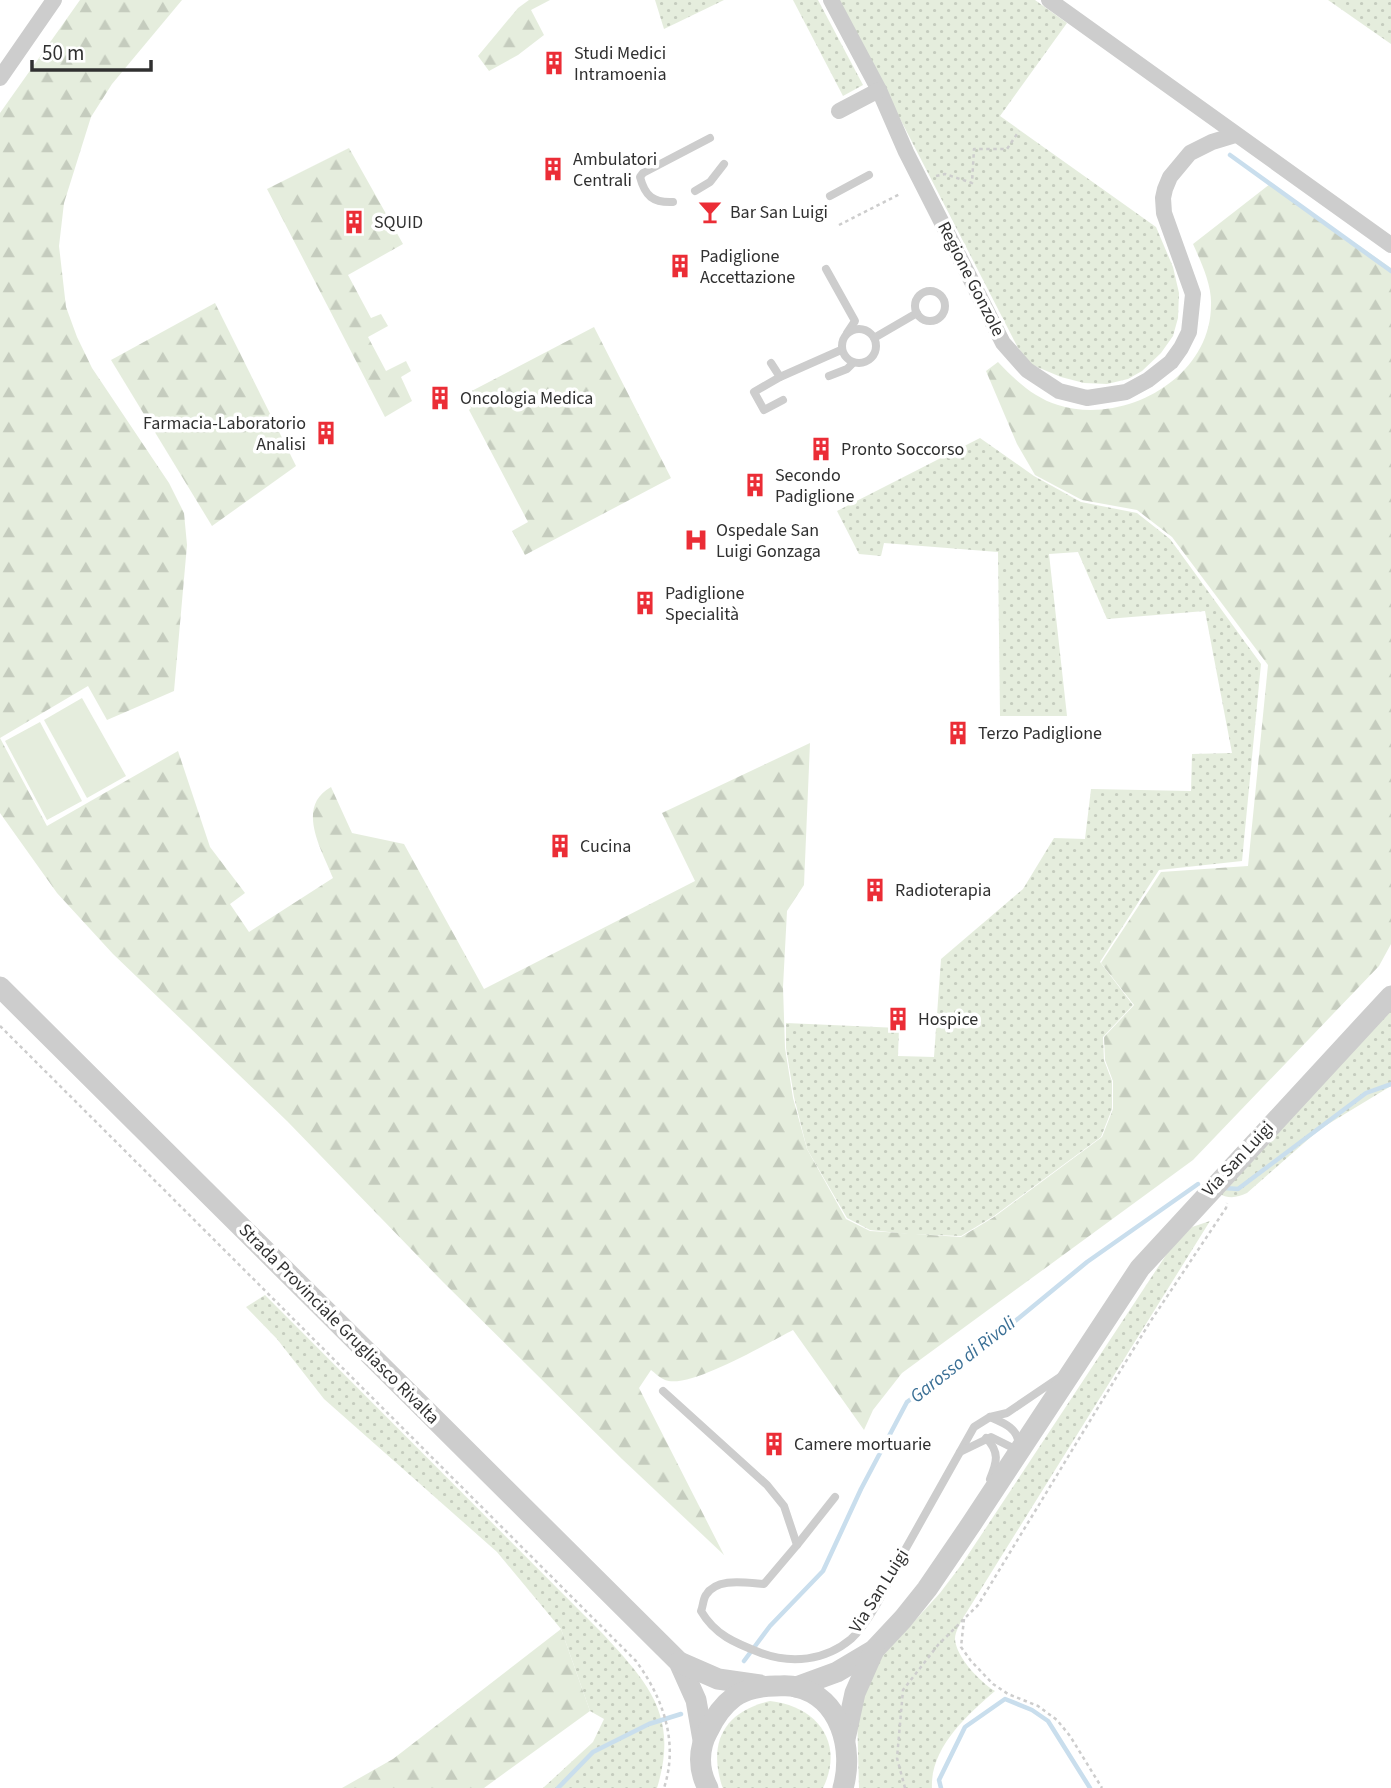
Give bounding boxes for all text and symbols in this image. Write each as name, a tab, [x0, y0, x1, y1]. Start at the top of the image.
scale bar	[32, 28, 150, 72]
text: 50 m	[42, 38, 84, 68]
place label: Studi Medici Intramoenia	[574, 41, 667, 87]
building icon: Studi Medici Intramoenia	[540, 49, 568, 77]
place label: Ambulatori Centrali	[573, 147, 657, 193]
building icon: Ambulatori Centrali	[539, 155, 567, 183]
bar icon: Bar San Luigi	[696, 198, 724, 226]
place label: Bar San Luigi	[730, 200, 828, 225]
building icon: SQUID	[340, 208, 368, 236]
place label: SQUID	[374, 210, 423, 235]
street label: Regione Gonzole	[931, 217, 1011, 341]
place label: Padiglione Accettazione	[700, 244, 795, 290]
building icon: Padiglione Accettazione	[666, 252, 694, 280]
building icon: Oncologia Medica	[426, 384, 454, 412]
place label: Oncologia Medica	[460, 386, 593, 411]
place label: Farmacia-Laboratorio Analisi	[143, 411, 306, 457]
building icon: Farmacia-Laboratorio Analisi	[312, 419, 340, 447]
building icon: Pronto Soccorso	[807, 435, 835, 463]
place label: Pronto Soccorso	[841, 437, 964, 462]
place label: Secondo Padiglione	[775, 463, 855, 509]
building icon: Secondo Padiglione	[741, 471, 769, 499]
place label: Ospedale San Luigi Gonzaga	[716, 518, 821, 564]
hospital icon: Ospedale San Luigi Gonzaga	[682, 526, 710, 554]
place label: Padiglione Specialità	[665, 581, 745, 627]
building icon: Padiglione Specialità	[631, 589, 659, 617]
building icon: Terzo Padiglione	[944, 719, 972, 747]
place label: Terzo Padiglione	[978, 721, 1102, 746]
building icon: Cucina	[546, 832, 574, 860]
place label: Cucina	[580, 834, 631, 859]
building icon: Radioterapia	[861, 876, 889, 904]
place label: Radioterapia	[895, 878, 991, 903]
building icon: Hospice	[884, 1005, 912, 1033]
place label: Hospice	[918, 1007, 978, 1032]
street label: Via San Luigi	[1197, 1116, 1279, 1202]
street label: Strada Provinciale Grugliasco Rivalta	[233, 1218, 445, 1430]
water label: Garosso di Rivoli	[905, 1310, 1022, 1410]
building icon: Camere mortuarie	[760, 1430, 788, 1458]
place label: Camere mortuarie	[794, 1432, 931, 1457]
street label: Via San Luigi	[843, 1544, 915, 1638]

